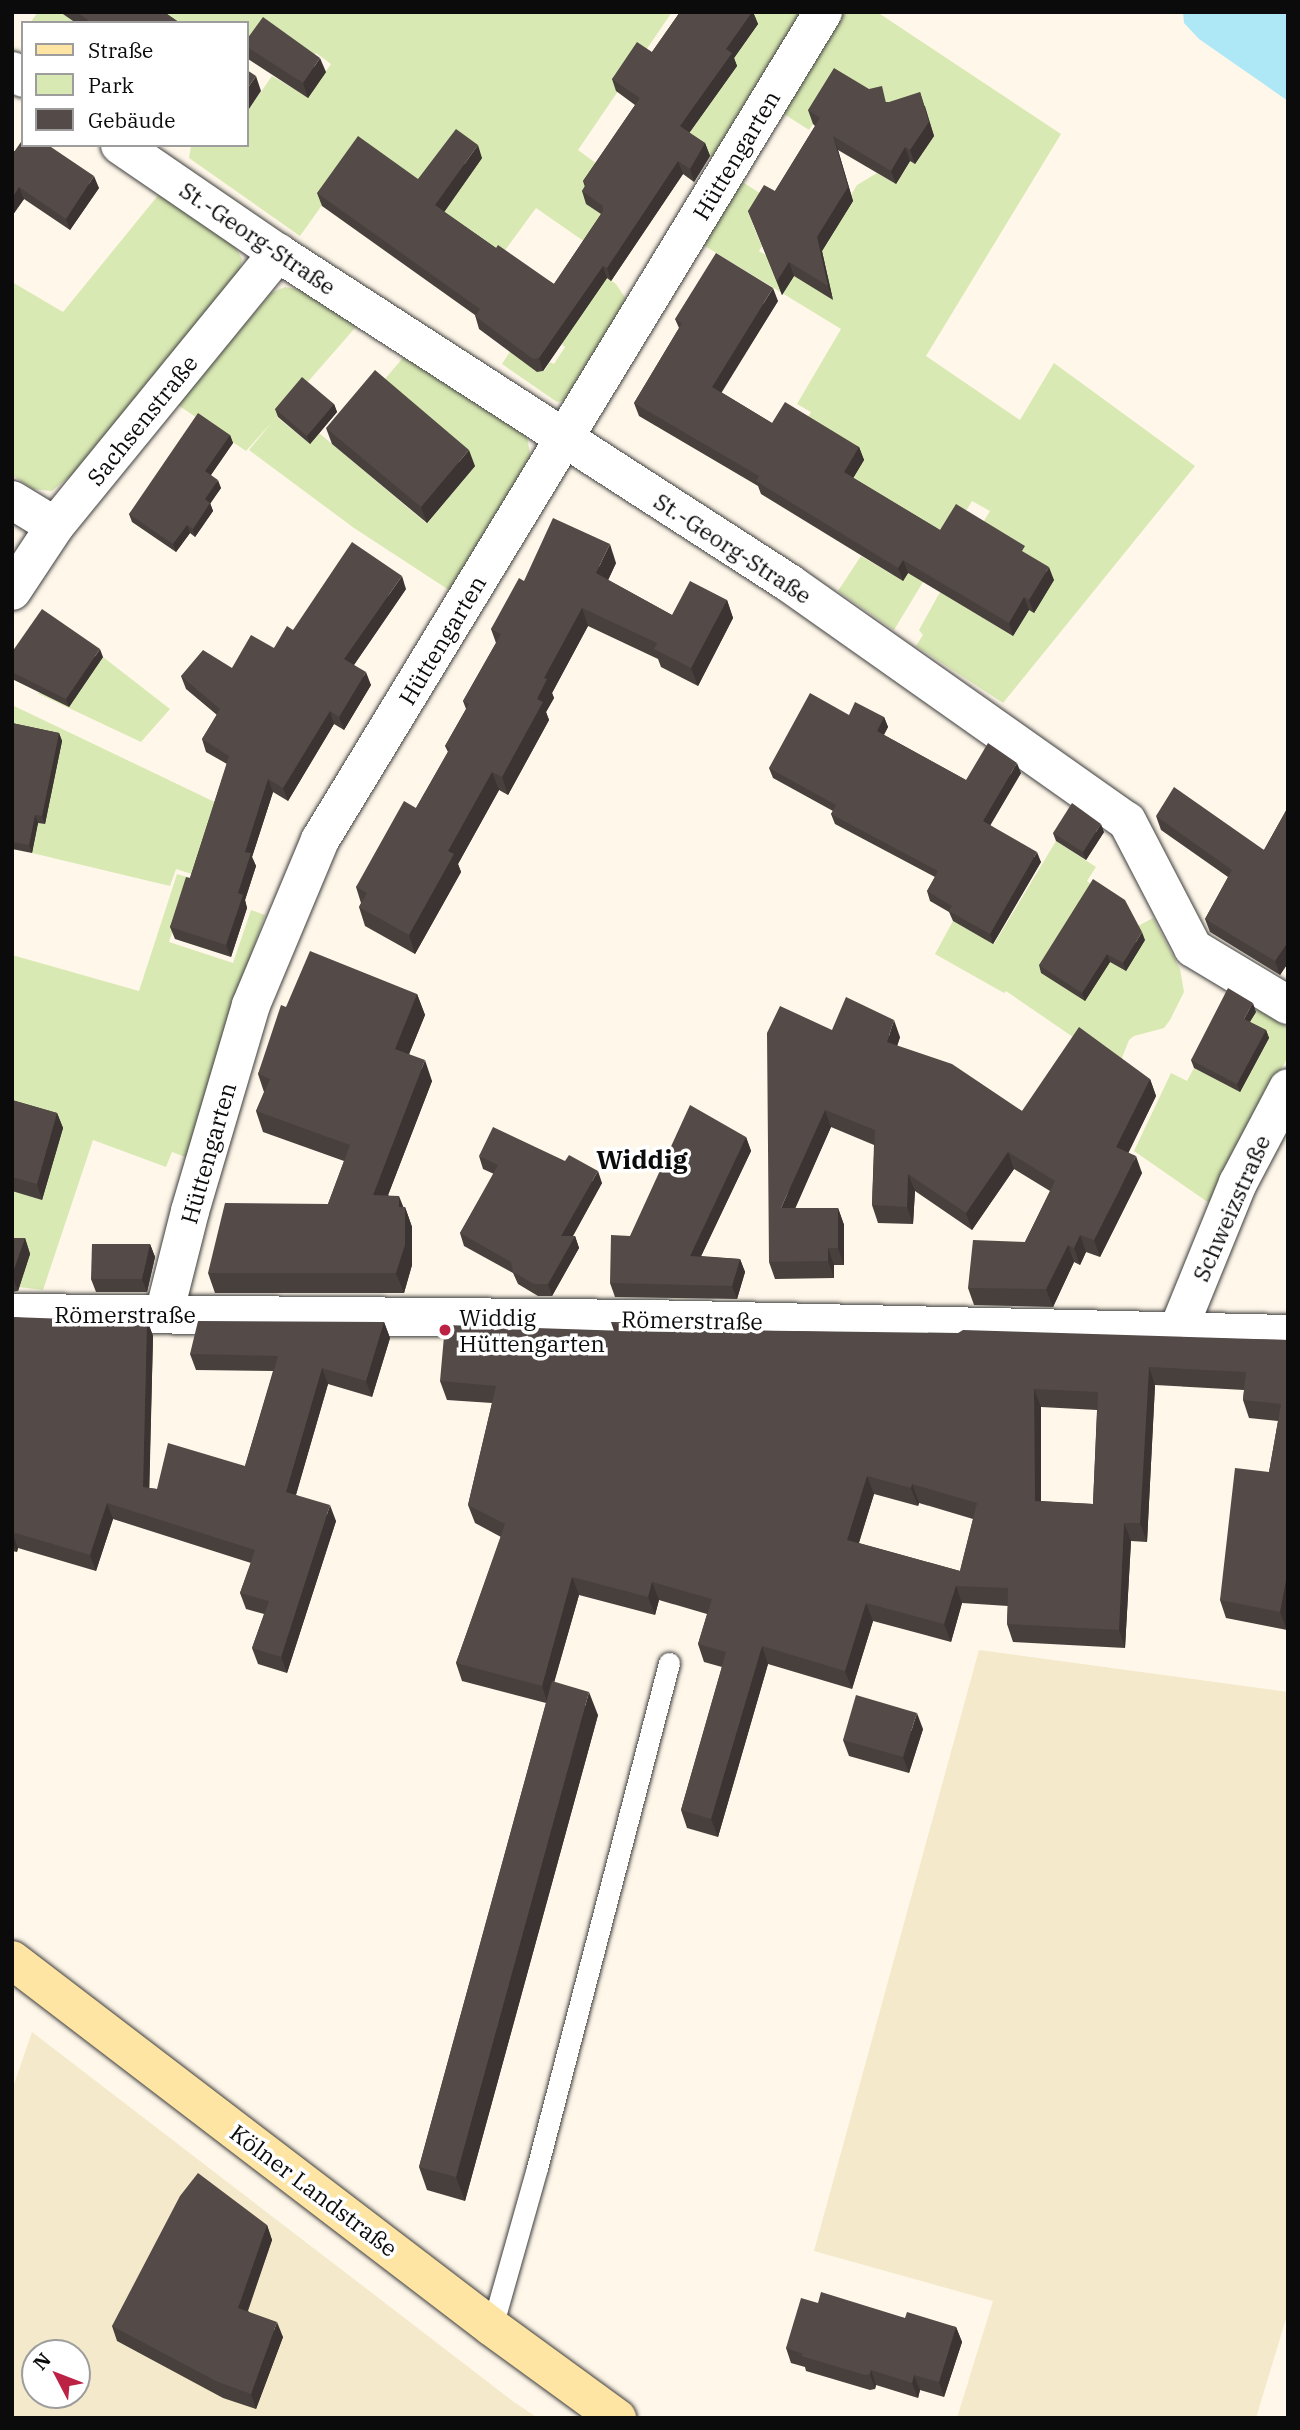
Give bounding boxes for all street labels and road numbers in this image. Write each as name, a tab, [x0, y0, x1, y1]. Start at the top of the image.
street label: Hüttengarten	[687, 85, 785, 225]
street label: St.-Georg-Straße	[175, 176, 341, 300]
street label: Sachsenstraße	[81, 349, 203, 491]
street label: St.-Georg-Straße	[649, 487, 817, 609]
street label: Hüttengarten	[393, 570, 491, 710]
street label: Hüttengarten	[175, 1079, 241, 1227]
street label: Schweizstraße	[1186, 1131, 1276, 1285]
street label: Römerstraße	[54, 1300, 196, 1328]
street label: Römerstraße	[621, 1305, 763, 1335]
street label: Kölner Landstraße	[225, 2118, 403, 2262]

